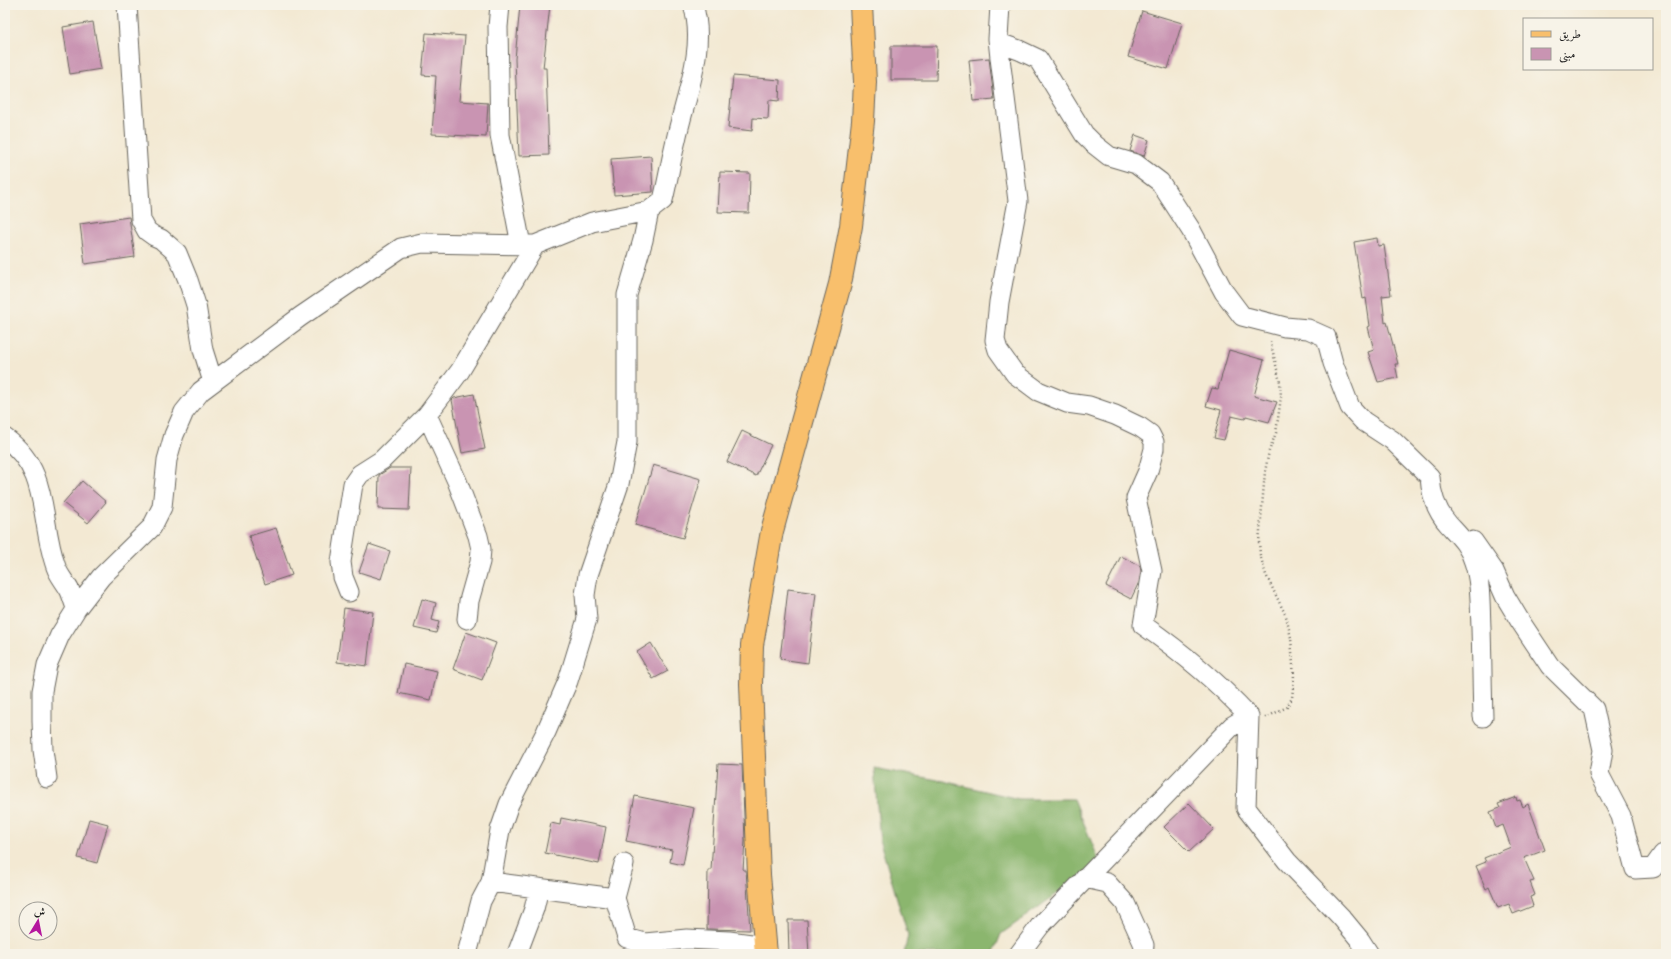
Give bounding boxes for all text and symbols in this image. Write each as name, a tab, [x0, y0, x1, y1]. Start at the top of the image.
legend	[1523, 18, 1653, 70]
text: طريق	[1559, 25, 1581, 42]
text: مبنى	[1559, 45, 1575, 63]
north arrow	[18, 901, 58, 941]
text: ش	[33, 902, 47, 920]

